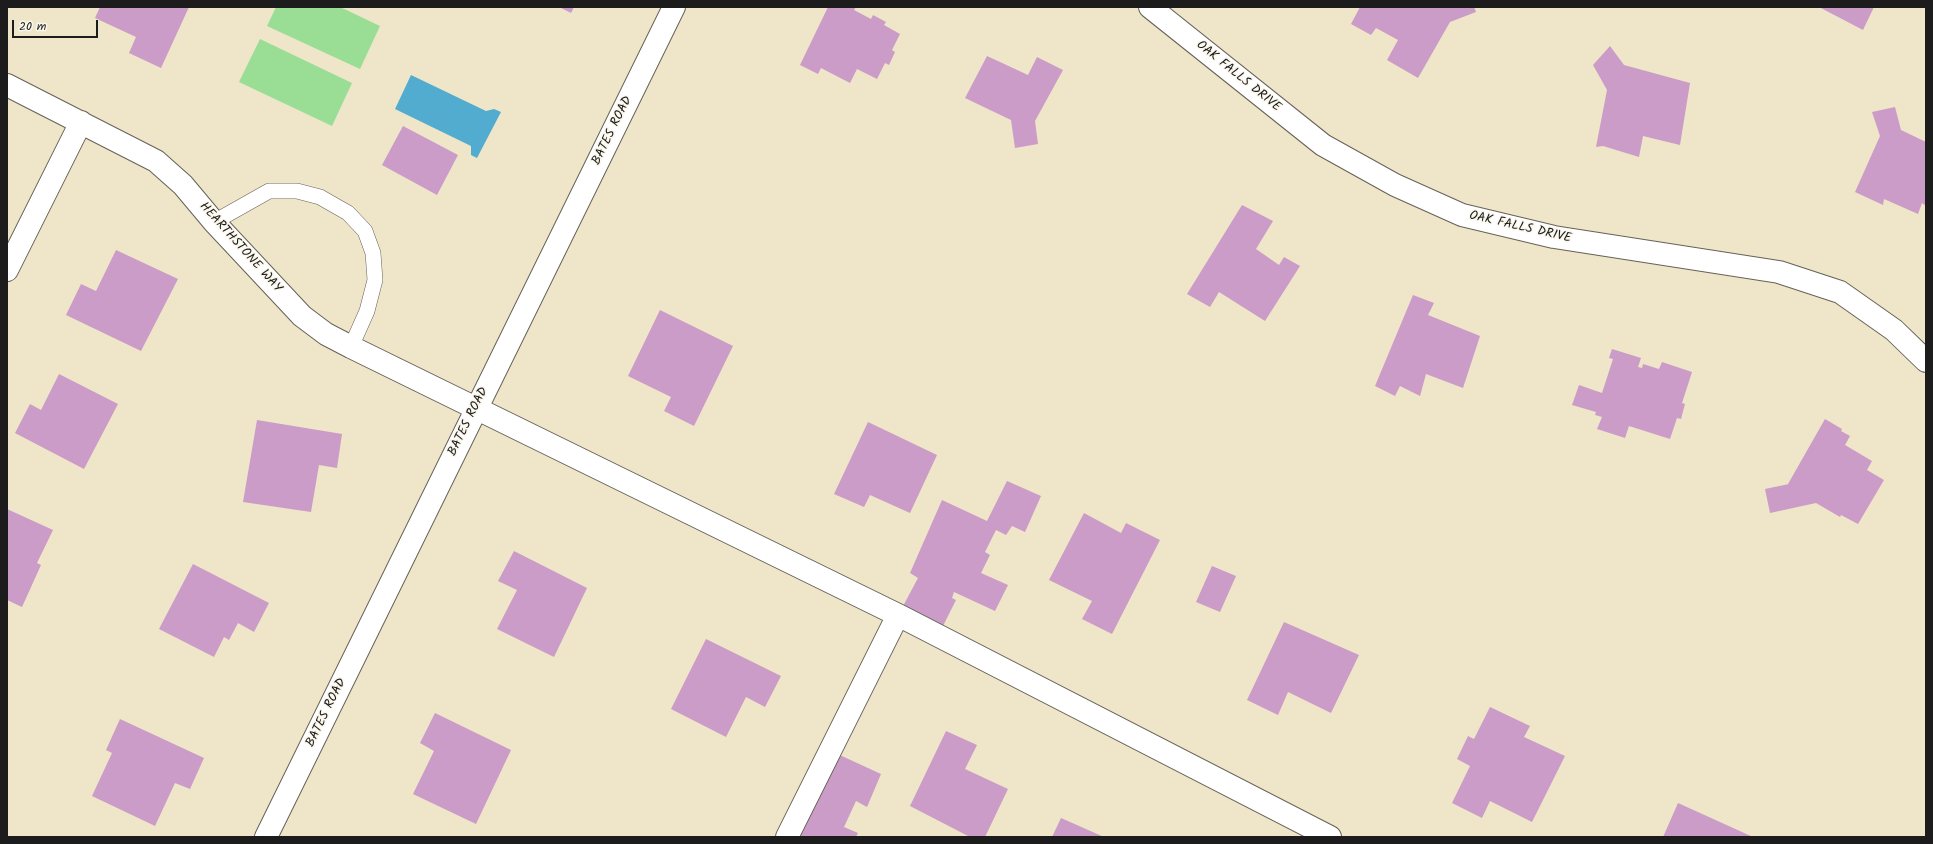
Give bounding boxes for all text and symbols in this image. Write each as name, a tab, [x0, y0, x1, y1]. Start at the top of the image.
scale bar	[14, 12, 100, 38]
text: 20 m	[19, 17, 46, 36]
street label: OAK FALLS DRIVE	[1193, 38, 1283, 116]
street label: BATES ROAD	[590, 94, 636, 168]
street label: HEARTHSTONE WAY	[195, 200, 285, 296]
street label: OAK FALLS DRIVE	[1467, 209, 1573, 247]
street label: BATES ROAD	[446, 385, 492, 459]
street label: BATES ROAD	[304, 676, 350, 750]

